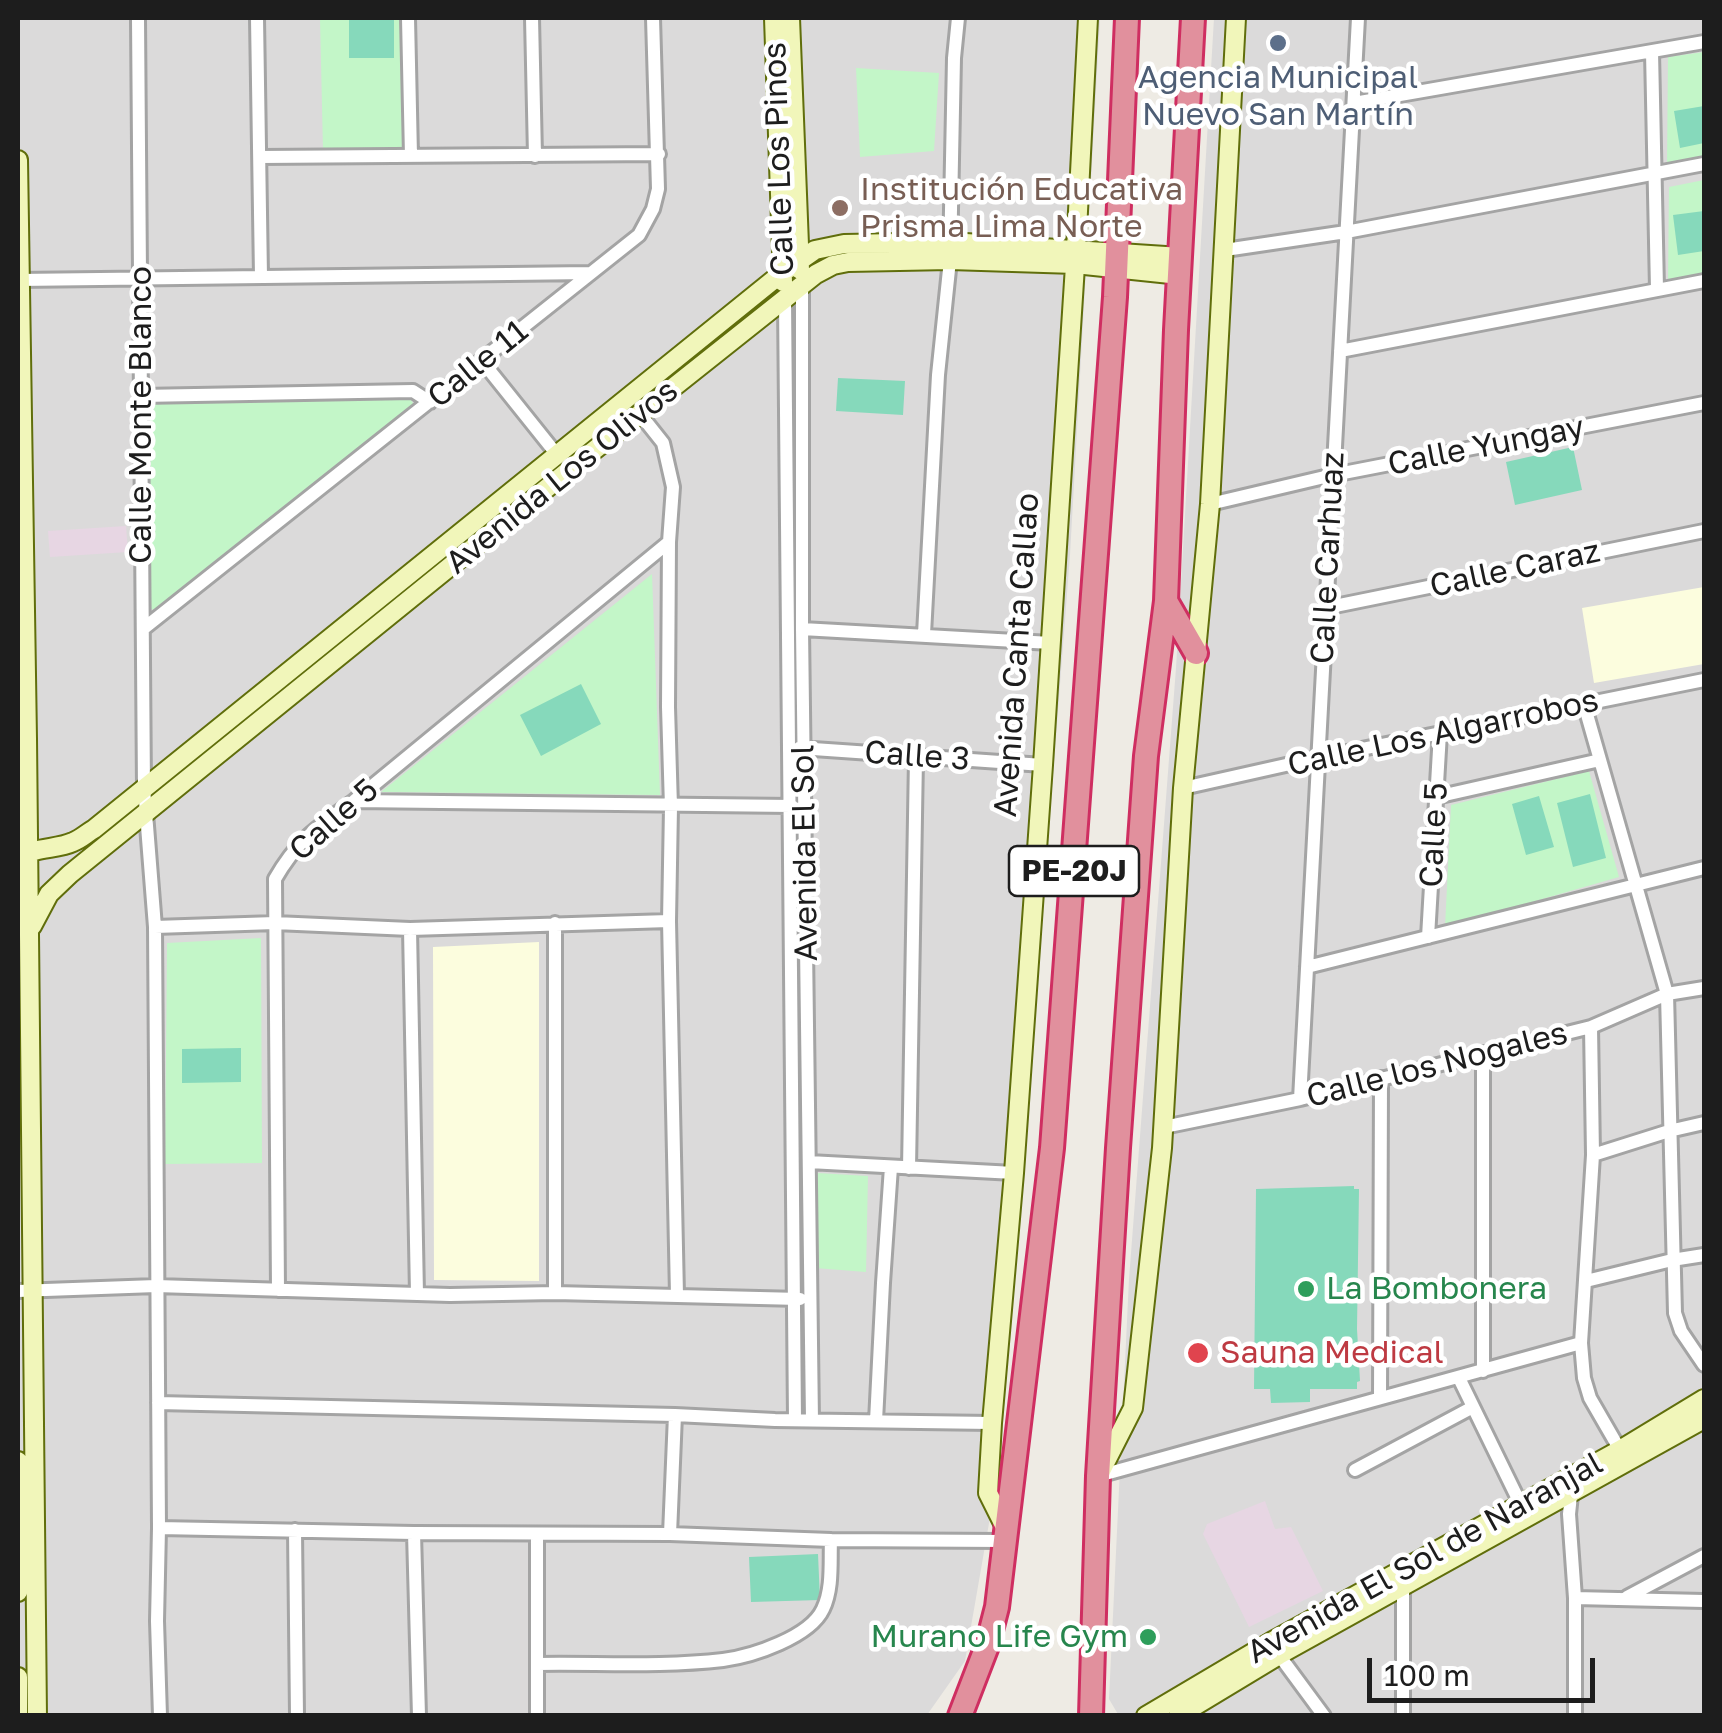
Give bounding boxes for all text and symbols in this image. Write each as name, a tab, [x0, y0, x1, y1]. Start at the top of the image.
marker: Agencia Municipal Nuevo San Martín	[1267, 32, 1289, 54]
street label: Calle Los Pinos	[756, 41, 802, 277]
place label: Agencia Municipal Nuevo San Martín	[1138, 59, 1418, 134]
place label: Institución Educativa Prisma Lima Norte	[860, 171, 1183, 246]
marker: Institución Educativa Prisma Lima Norte	[829, 197, 851, 219]
street label: Calle Monte Blanco	[122, 266, 160, 564]
street label: Calle 11	[420, 312, 536, 416]
street label: Avenida Los Olivos	[438, 372, 686, 582]
street label: Calle Yungay	[1385, 408, 1587, 484]
street label: Calle Carhuaz	[1303, 451, 1353, 665]
street label: Avenida Canta Callao	[987, 492, 1047, 818]
street label: Calle Caraz	[1426, 532, 1604, 606]
street label: Calle Los Algarrobos	[1284, 681, 1602, 785]
street label: Calle 3	[863, 733, 971, 779]
street label: Avenida El Sol	[784, 744, 826, 962]
street label: Calle 5	[282, 771, 386, 869]
street label: Calle 5	[1412, 782, 1456, 888]
road number: PE-20J	[1009, 846, 1139, 896]
street label: Calle los Nogales	[1303, 1014, 1571, 1116]
place label: La Bombonera	[1326, 1270, 1547, 1308]
marker: La Bombonera	[1295, 1278, 1317, 1300]
place label: Sauna Medical	[1220, 1334, 1444, 1372]
marker: Sauna Medical	[1185, 1340, 1211, 1366]
street label: Avenida El Sol de Naranjal	[1241, 1444, 1609, 1672]
place label: Murano Life Gym	[870, 1618, 1128, 1656]
marker: Murano Life Gym	[1137, 1626, 1159, 1648]
scale bar	[1372, 1638, 1600, 1700]
text: 100 m	[1384, 1657, 1470, 1693]

